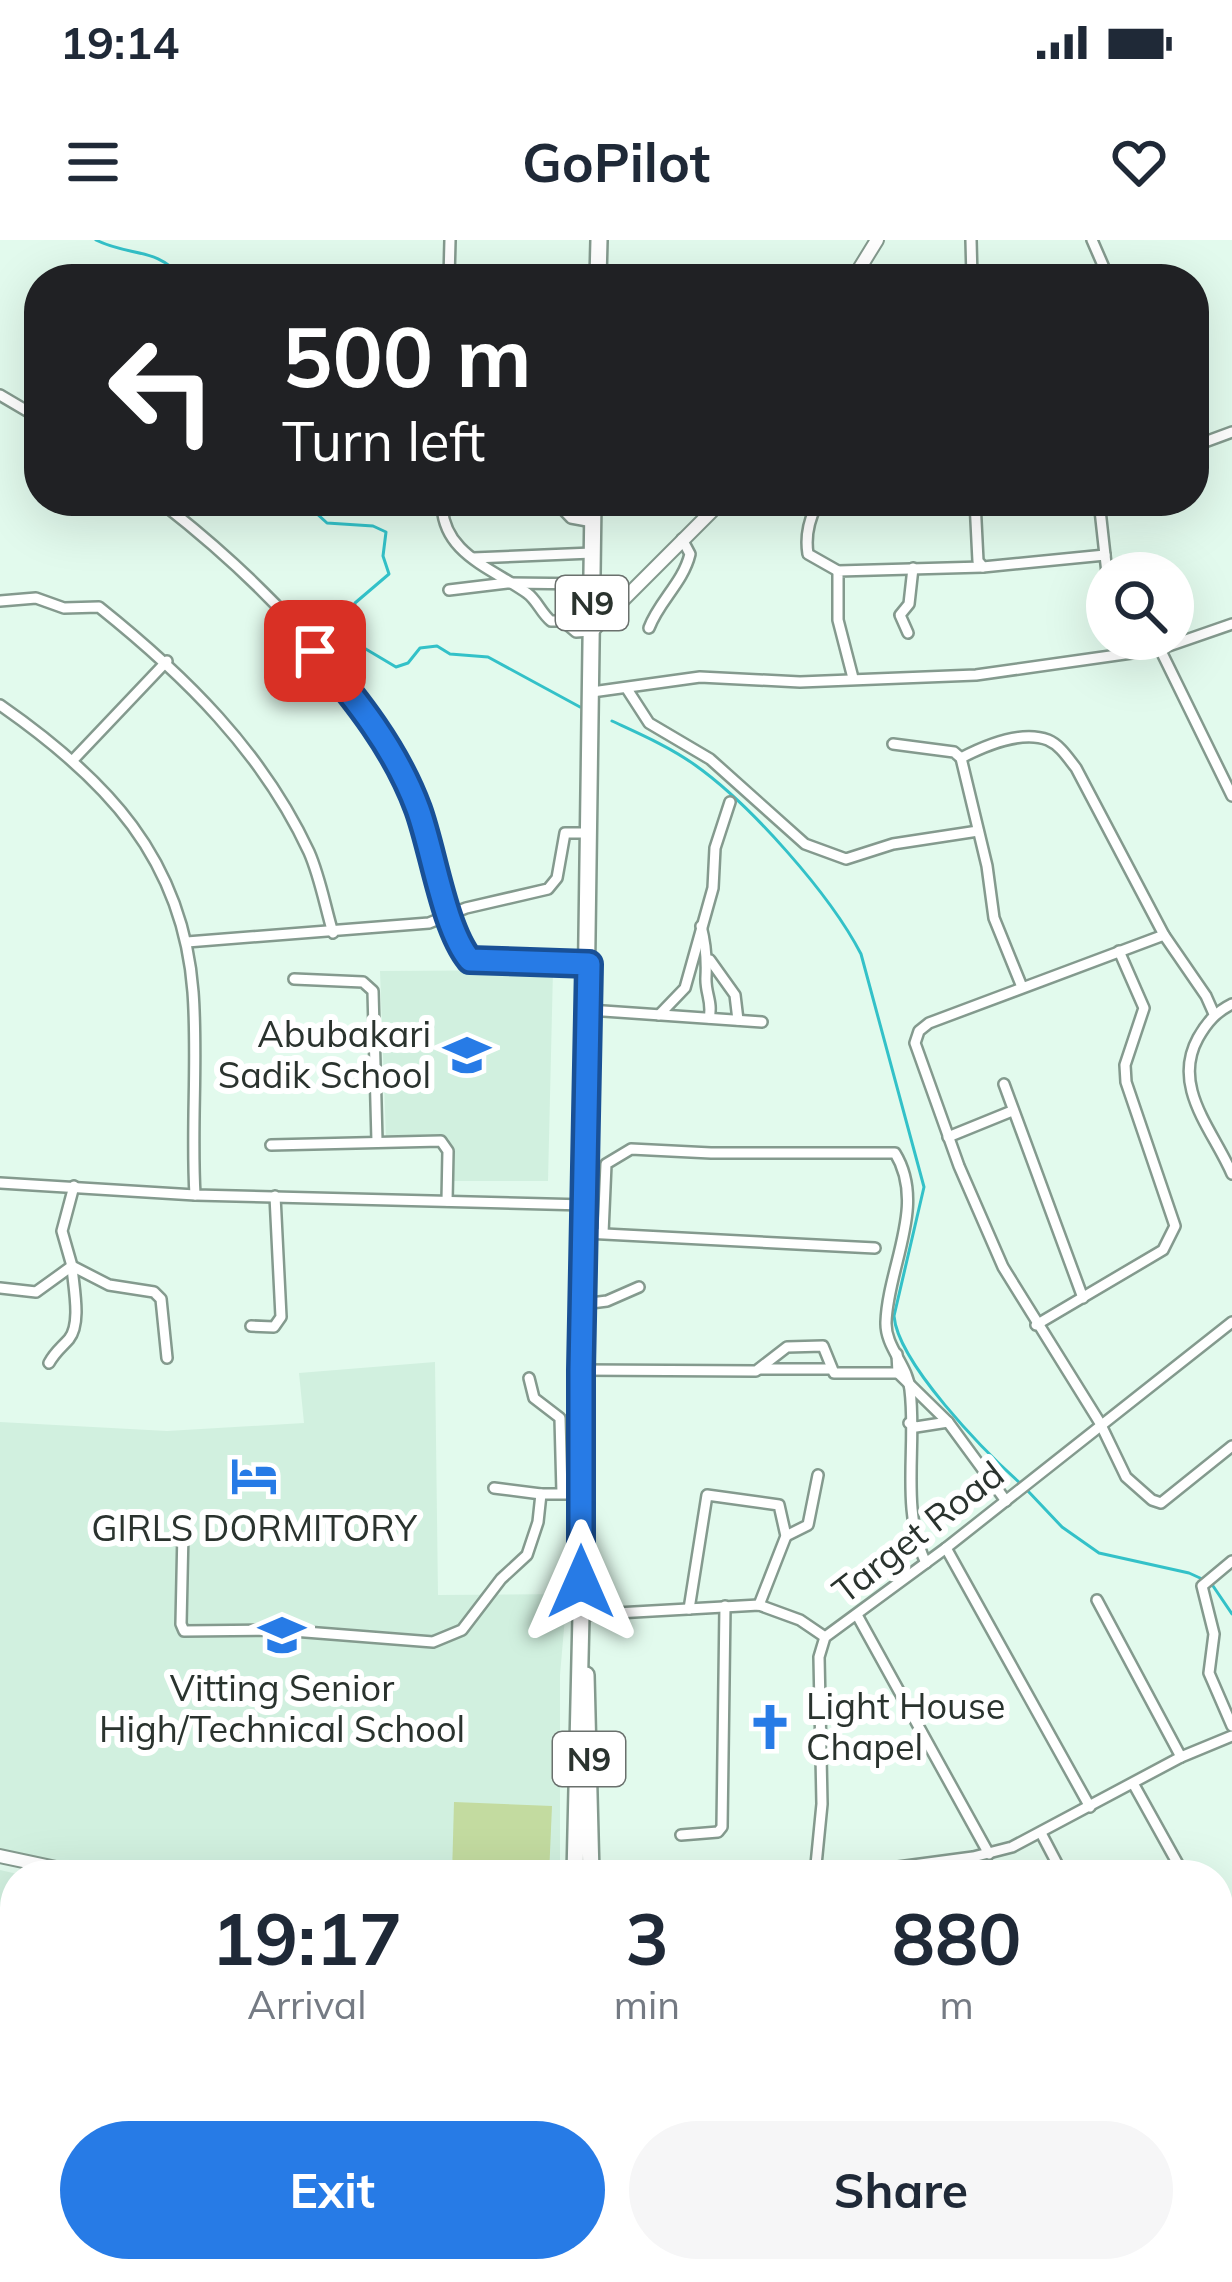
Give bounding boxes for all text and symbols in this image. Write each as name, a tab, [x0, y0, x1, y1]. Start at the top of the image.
text: 19:14	[60, 14, 179, 70]
text: GoPilot	[522, 128, 710, 196]
icon: menu	[60, 129, 126, 195]
icon: heart	[1106, 129, 1172, 195]
text: 500 m	[282, 303, 532, 408]
icon: left	[84, 312, 240, 468]
text: Turn left	[282, 407, 485, 475]
map controls	[1086, 552, 1194, 660]
button: search	[1086, 552, 1194, 660]
road number: N9	[556, 576, 628, 630]
pin	[264, 600, 366, 702]
icon: arrive	[282, 618, 348, 684]
place label: Abubakari Sadik School	[218, 1011, 431, 1097]
school or university icon: Abubakari Sadik School	[442, 1030, 492, 1080]
hotel icon: GIRLS DORMITORY	[229, 1451, 279, 1501]
street label: Target Road	[823, 1451, 1012, 1612]
place label: GIRLS DORMITORY	[91, 1505, 418, 1550]
position arrow	[518, 1519, 644, 1645]
school or university icon: Vitting Senior High/Technical School	[257, 1610, 307, 1660]
place label: Vitting Senior High/Technical School	[99, 1665, 465, 1751]
place label: Light House Chapel	[806, 1683, 1005, 1769]
church icon: Light House Chapel	[745, 1702, 795, 1752]
road number: N9	[553, 1732, 625, 1786]
text: 19:17	[212, 1893, 402, 1983]
text: 3	[625, 1893, 669, 1983]
text: 880	[892, 1893, 1021, 1983]
text: Arrival	[247, 1980, 367, 2029]
text: min	[614, 1980, 680, 2029]
text: m	[939, 1980, 974, 2029]
button: Exit	[60, 2121, 605, 2259]
button: Share	[629, 2121, 1173, 2259]

